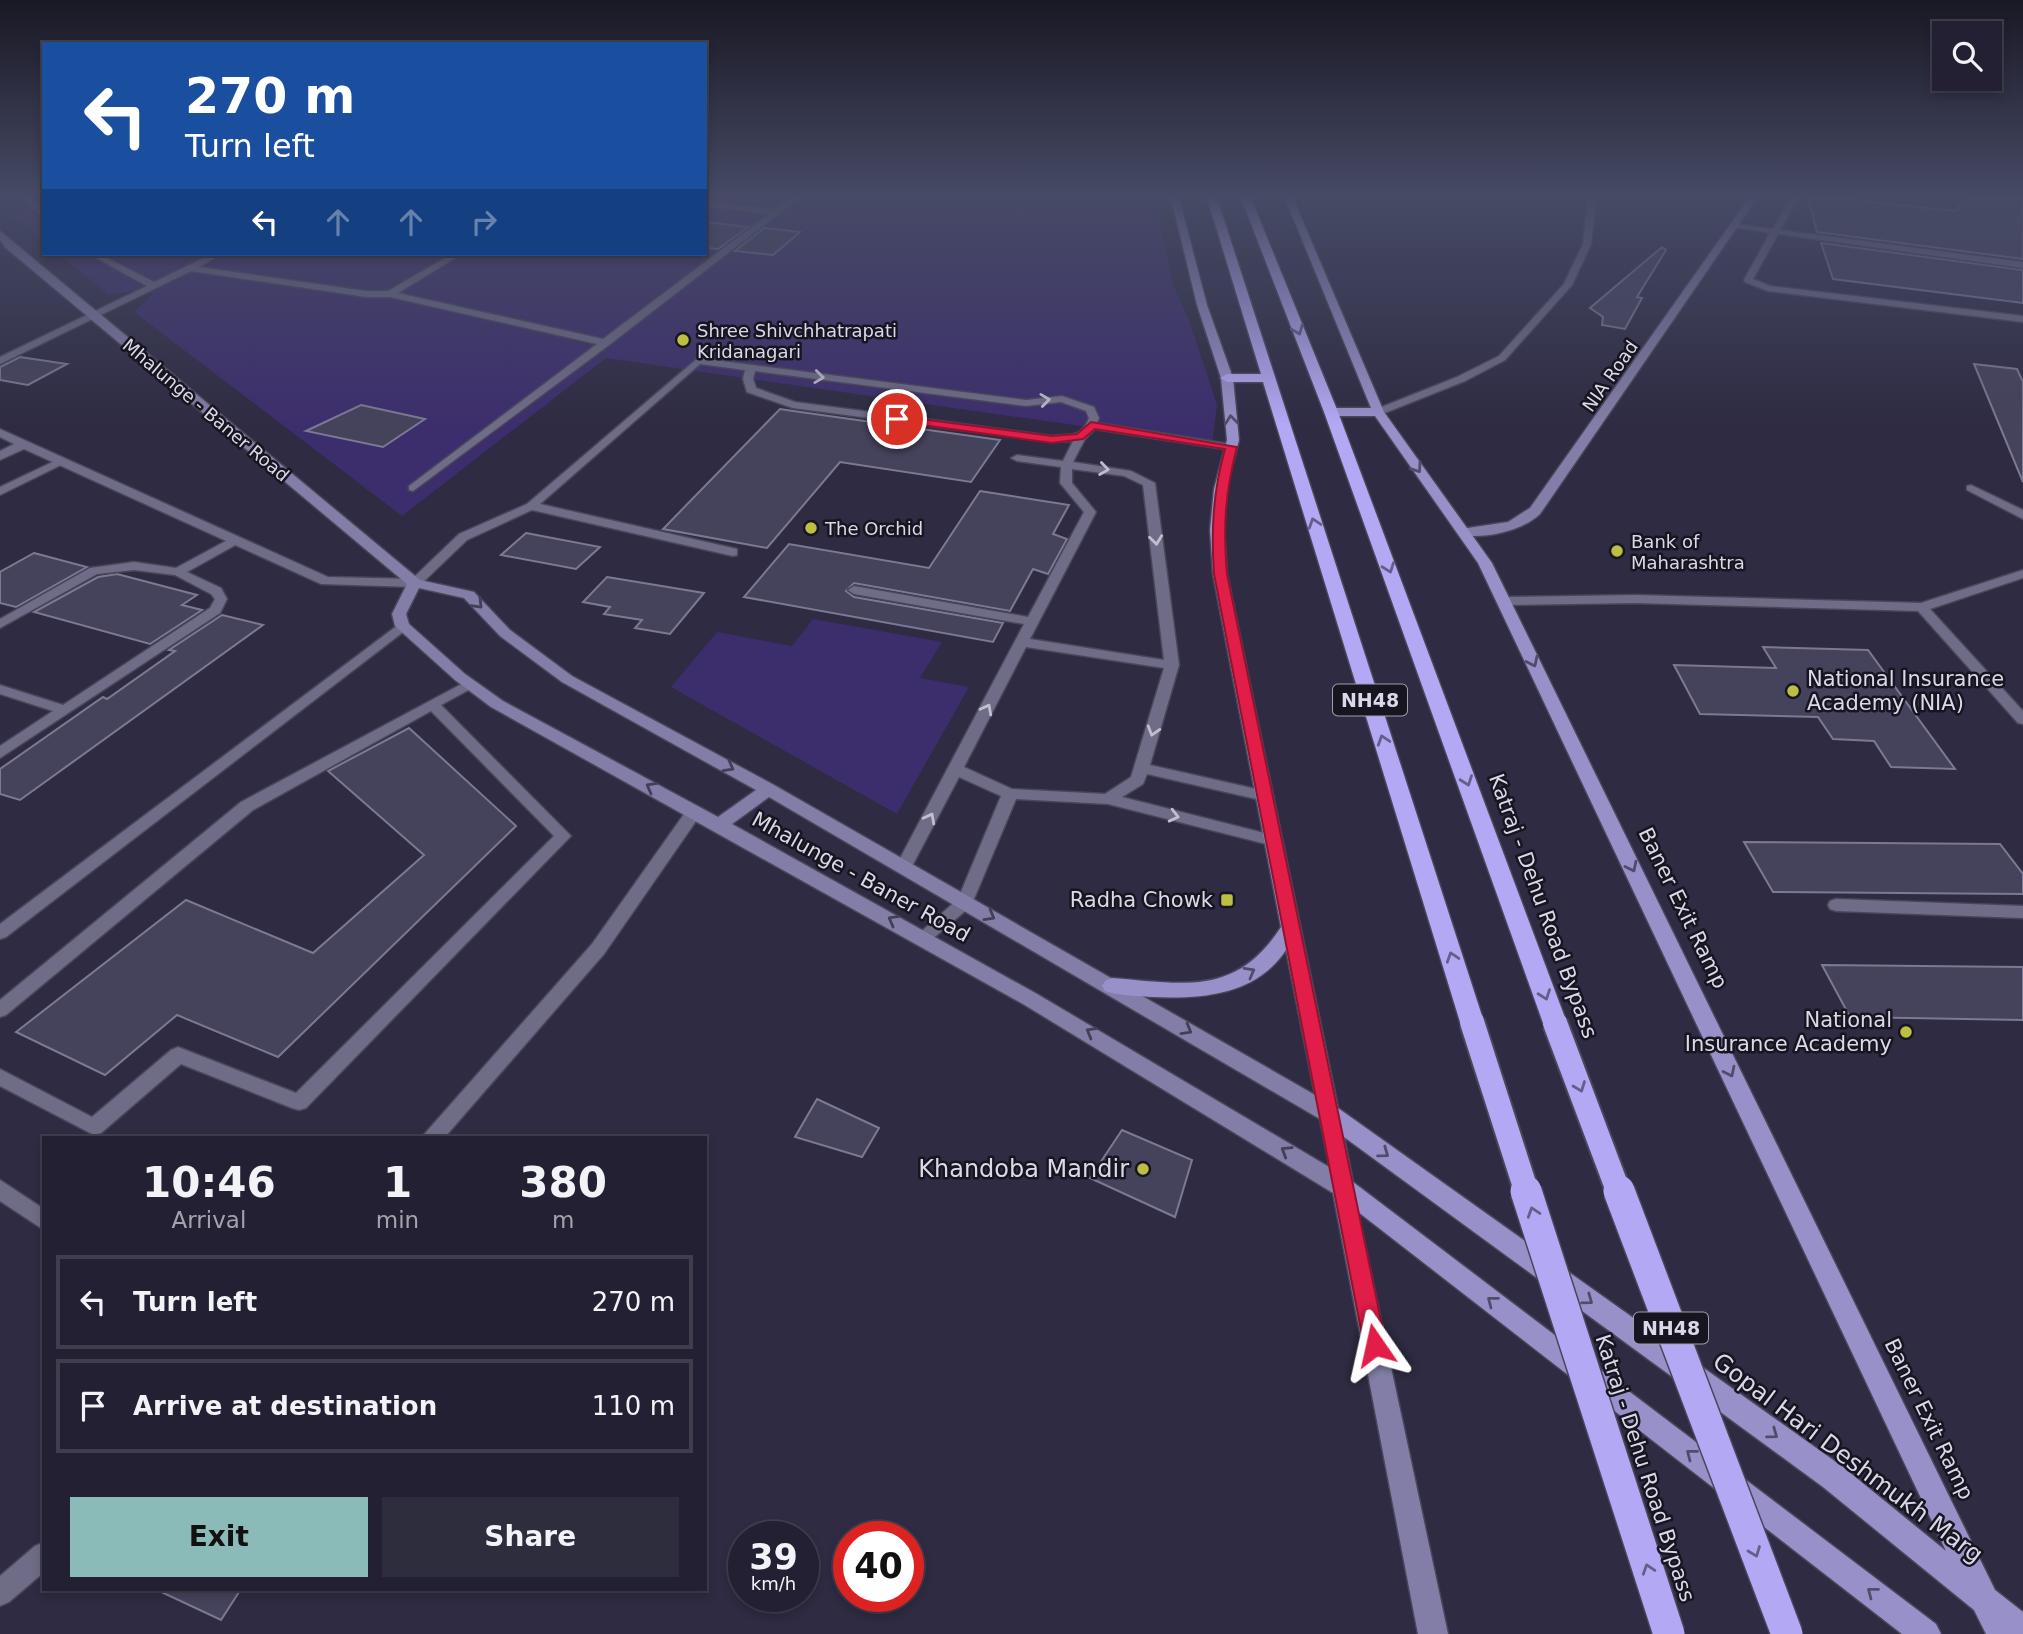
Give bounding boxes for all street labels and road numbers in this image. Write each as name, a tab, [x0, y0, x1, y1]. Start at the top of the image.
street label: Mhalunge - Baner Road	[119, 334, 293, 486]
street label: NIA Road	[1578, 336, 1642, 416]
road number: NH48	[1333, 684, 1407, 716]
street label: Katraj - Dehu Road Bypass	[1484, 771, 1602, 1041]
street label: Mhalunge - Baner Road	[748, 807, 974, 947]
street label: Baner Exit Ramp	[1634, 824, 1732, 992]
road number: NH48	[1634, 1312, 1708, 1344]
street label: Katraj - Dehu Road Bypass	[1590, 1331, 1700, 1605]
street label: Baner Exit Ramp	[1880, 1335, 1978, 1503]
street label: Gopal Hari Deshmukh Marg	[1707, 1347, 1989, 1569]

